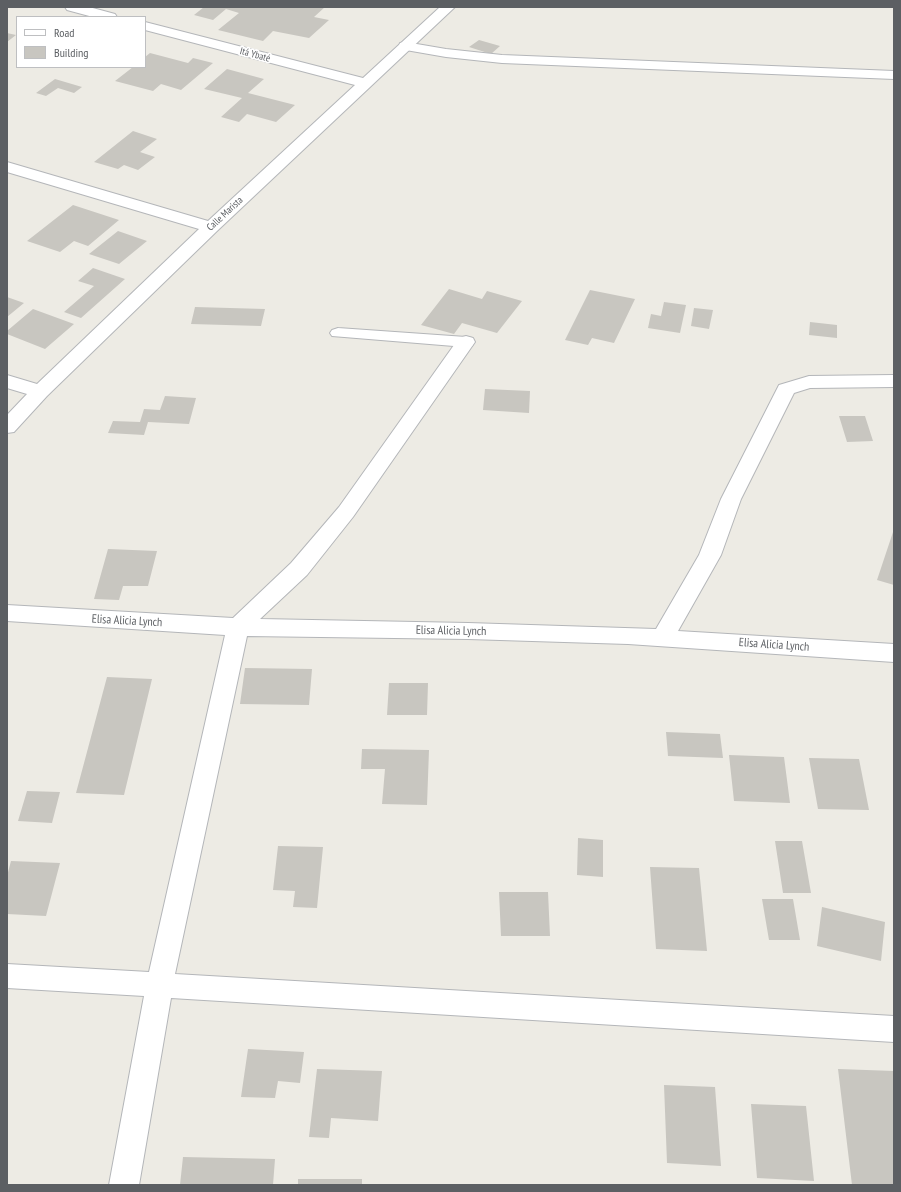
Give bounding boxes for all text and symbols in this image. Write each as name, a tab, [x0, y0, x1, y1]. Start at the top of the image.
legend	[16, 16, 146, 68]
text: Road	[54, 25, 74, 40]
text: Building	[54, 45, 89, 60]
street label: Itá Ybaté	[239, 45, 271, 65]
street label: Calle Marista	[205, 194, 245, 234]
street label: Elisa Alicia Lynch	[91, 612, 163, 630]
street label: Elisa Alicia Lynch	[416, 623, 486, 639]
street label: Elisa Alicia Lynch	[738, 635, 810, 655]

